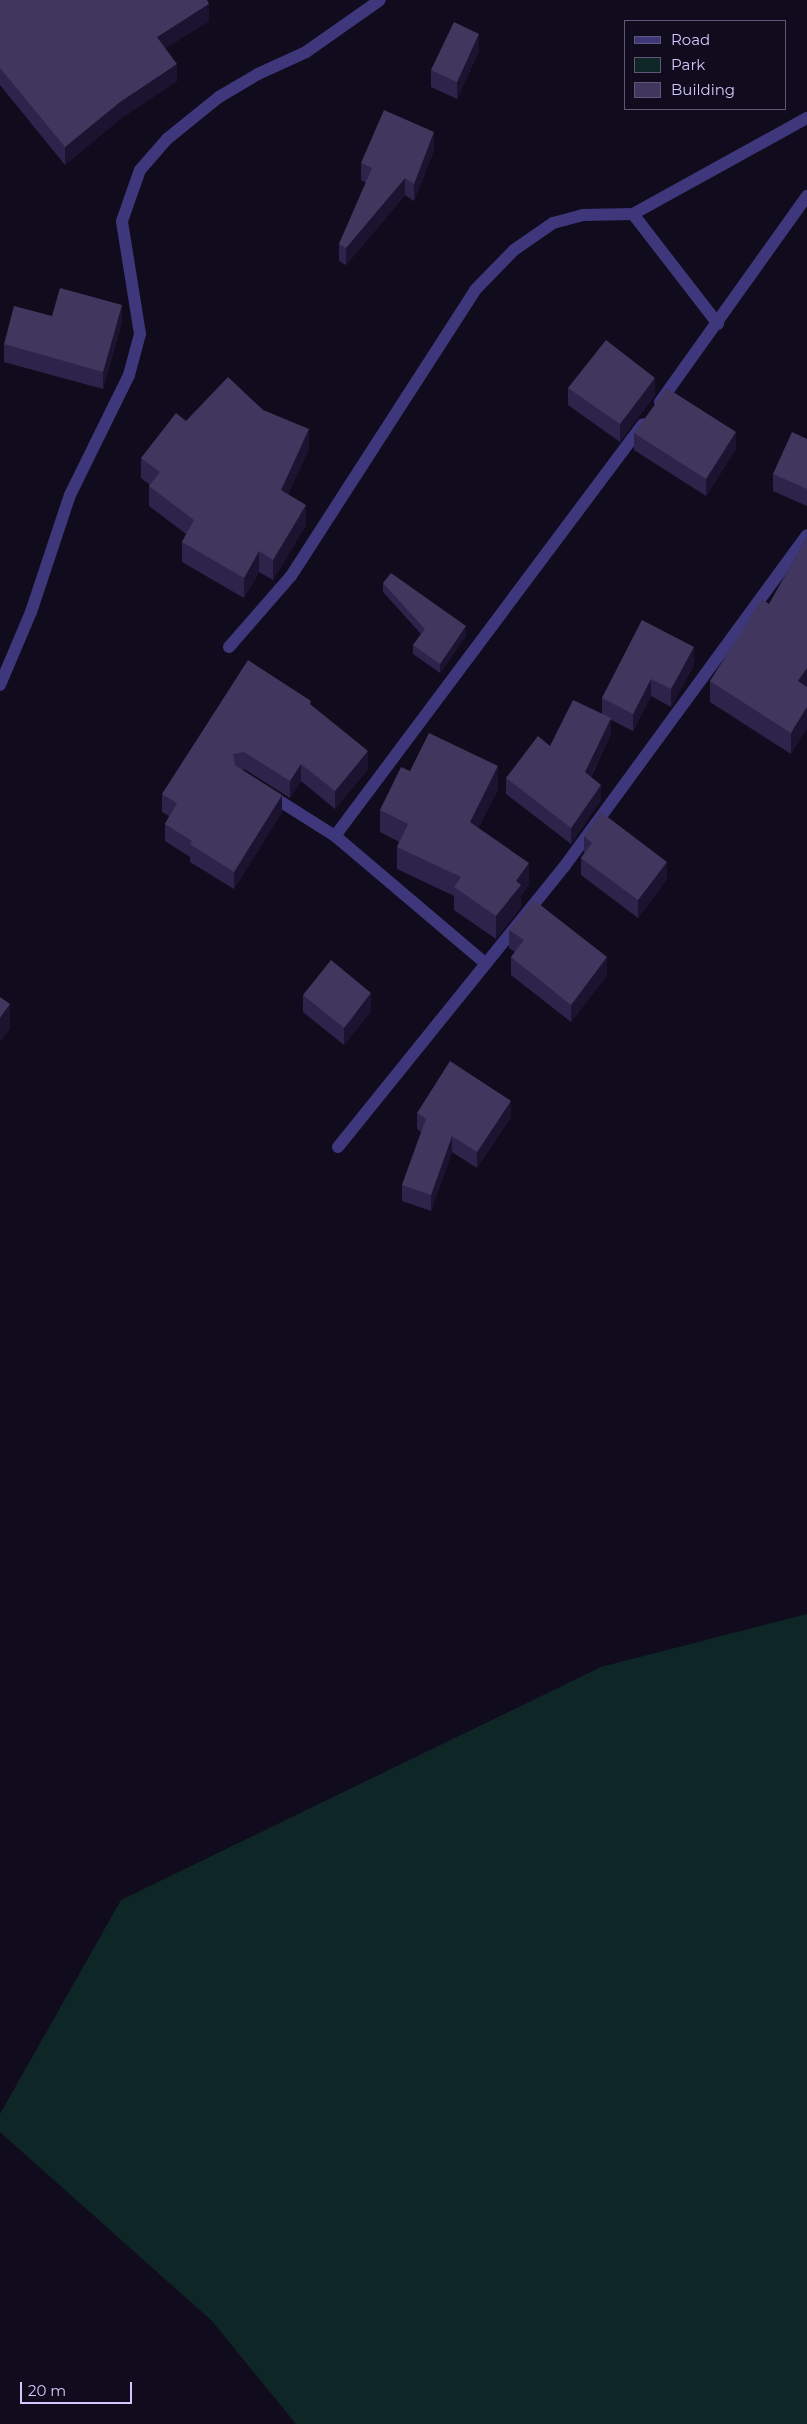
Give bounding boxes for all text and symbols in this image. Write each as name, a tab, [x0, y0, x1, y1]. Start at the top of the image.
legend	[624, 20, 787, 110]
text: Road	[671, 30, 710, 49]
text: Park	[671, 55, 705, 74]
text: Building	[671, 80, 735, 99]
scale bar	[22, 2372, 135, 2404]
text: 20 m	[28, 2381, 66, 2400]

